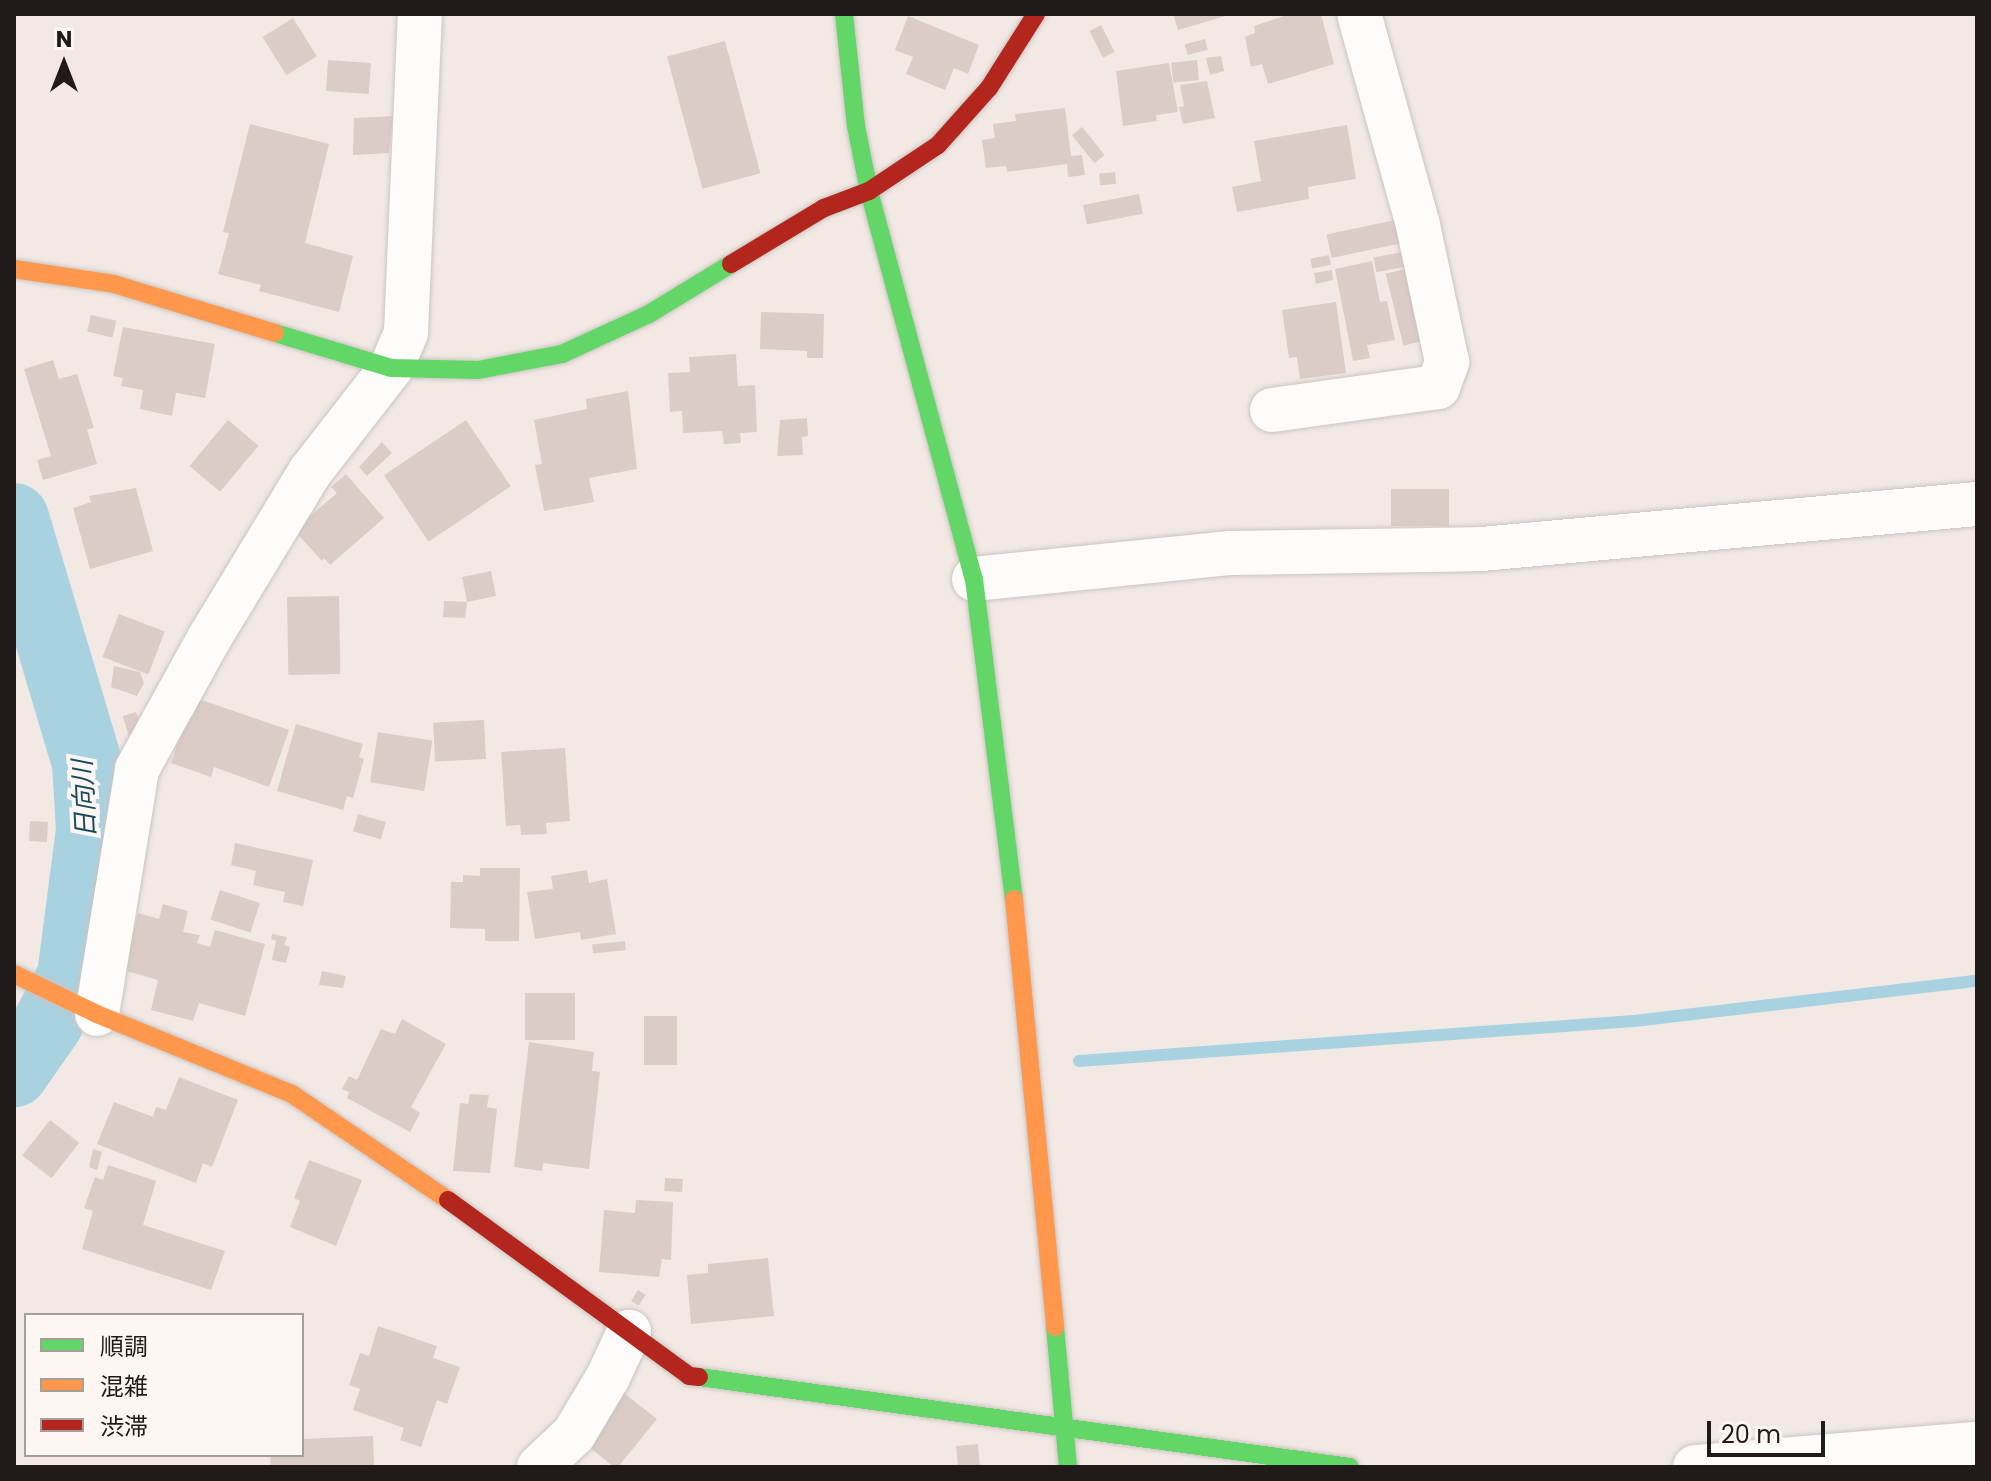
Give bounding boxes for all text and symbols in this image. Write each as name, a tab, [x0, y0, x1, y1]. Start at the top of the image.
north arrow	[24, 24, 104, 104]
text: N	[56, 24, 72, 55]
water label: 日向川	[67, 759, 103, 839]
legend	[24, 1313, 304, 1457]
text: 順調	[100, 1330, 148, 1363]
text: 混雑	[100, 1370, 148, 1403]
scale bar	[1711, 1405, 1829, 1455]
text: 渋滞	[100, 1410, 148, 1443]
text: 20 m	[1721, 1418, 1781, 1451]

